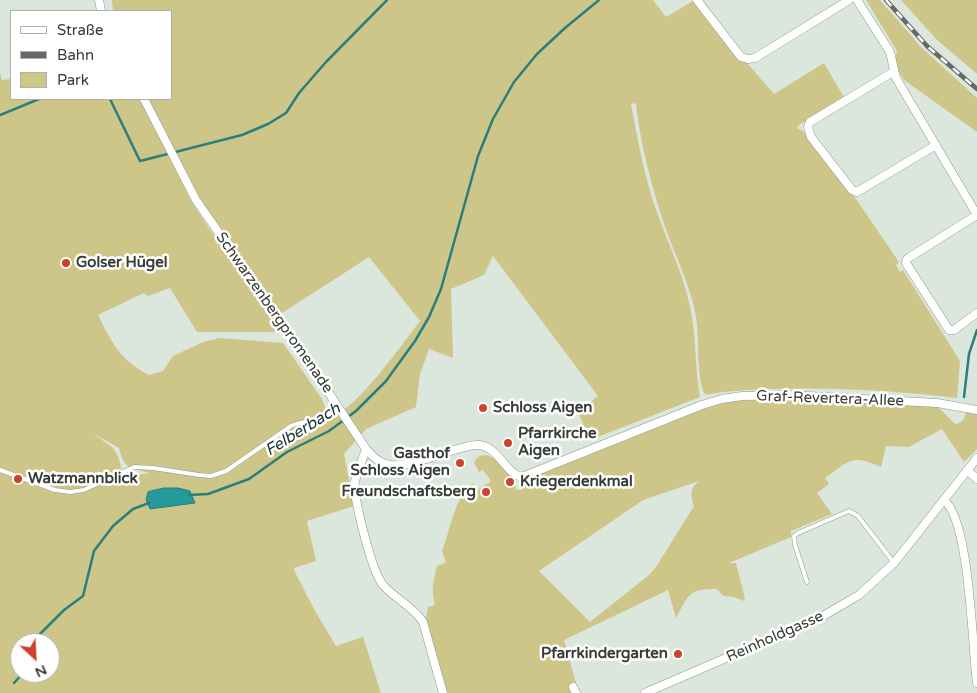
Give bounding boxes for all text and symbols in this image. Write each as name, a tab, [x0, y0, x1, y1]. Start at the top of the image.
legend	[10, 10, 172, 100]
text: Straße	[57, 21, 103, 39]
text: Bahn	[57, 46, 94, 64]
text: Park	[57, 71, 89, 89]
street label: Schwarzenbergpromenade	[212, 229, 336, 397]
place label: Golser Hügel	[76, 254, 167, 272]
marker: Golser Hügel	[60, 257, 72, 269]
street label: Graf-Revertera-Allee	[756, 387, 904, 411]
water label: Felberbach	[262, 399, 344, 461]
place label: Schloss Aigen	[493, 399, 592, 417]
marker: Schloss Aigen	[477, 402, 489, 414]
place label: Pfarrkirche Aigen	[518, 425, 597, 460]
marker: Pfarrkirche Aigen	[502, 437, 514, 449]
place label: Gasthof Schloss Aigen	[351, 445, 450, 480]
marker: Gasthof Schloss Aigen	[454, 457, 466, 469]
place label: Watzmannblick	[28, 470, 138, 488]
marker: Watzmannblick	[12, 473, 24, 485]
place label: Kriegerdenkmal	[520, 473, 633, 491]
marker: Kriegerdenkmal	[504, 476, 516, 488]
place label: Freundschaftsberg	[342, 483, 476, 501]
marker: Freundschaftsberg	[480, 486, 492, 498]
street label: Reinholdgasse	[724, 608, 826, 666]
north arrow	[10, 633, 60, 683]
place label: Pfarrkindergarten	[541, 645, 668, 663]
marker: Pfarrkindergarten	[672, 648, 684, 660]
text: N	[32, 661, 50, 681]

